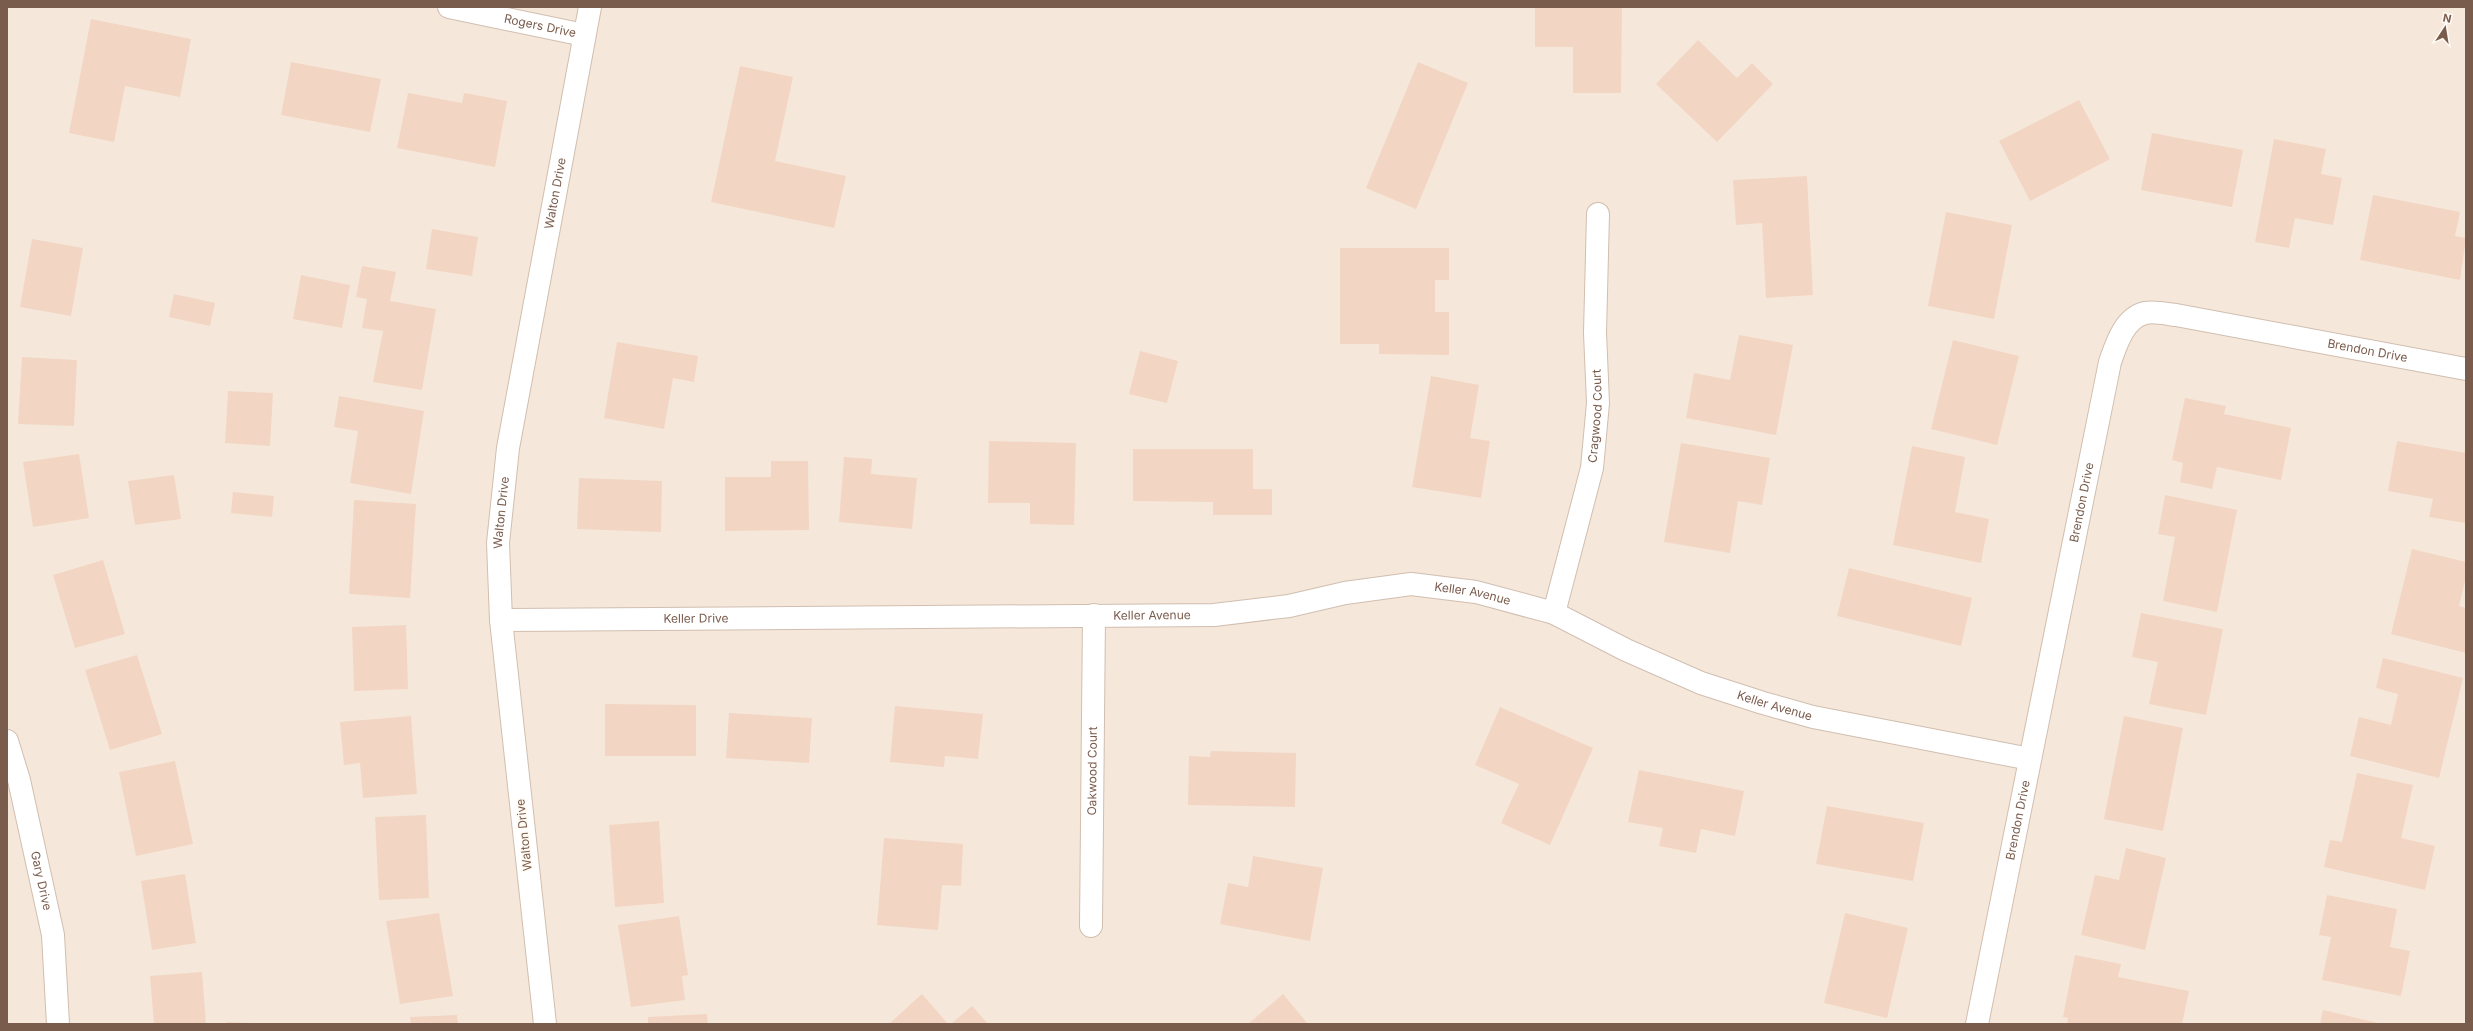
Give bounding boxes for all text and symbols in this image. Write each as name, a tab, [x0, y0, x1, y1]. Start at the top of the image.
north arrow	[2425, 8, 2465, 48]
text: N	[2442, 10, 2453, 26]
street label: Rogers Drive	[503, 11, 578, 40]
street label: Walton Drive	[541, 156, 569, 230]
street label: Brendon Drive	[2326, 335, 2409, 365]
street label: Cragwood Court	[1585, 369, 1605, 464]
street label: Brendon Drive	[2066, 461, 2097, 544]
street label: Walton Drive	[490, 476, 512, 549]
street label: Keller Avenue	[1434, 579, 1512, 608]
street label: Keller Avenue	[1113, 607, 1191, 623]
street label: Keller Drive	[663, 610, 729, 626]
street label: Keller Avenue	[1735, 687, 1814, 723]
street label: Oakwood Court	[1084, 726, 1100, 816]
street label: Brendon Drive	[2002, 779, 2033, 861]
street label: Walton Drive	[512, 798, 535, 872]
street label: Gary Drive	[28, 850, 55, 912]

